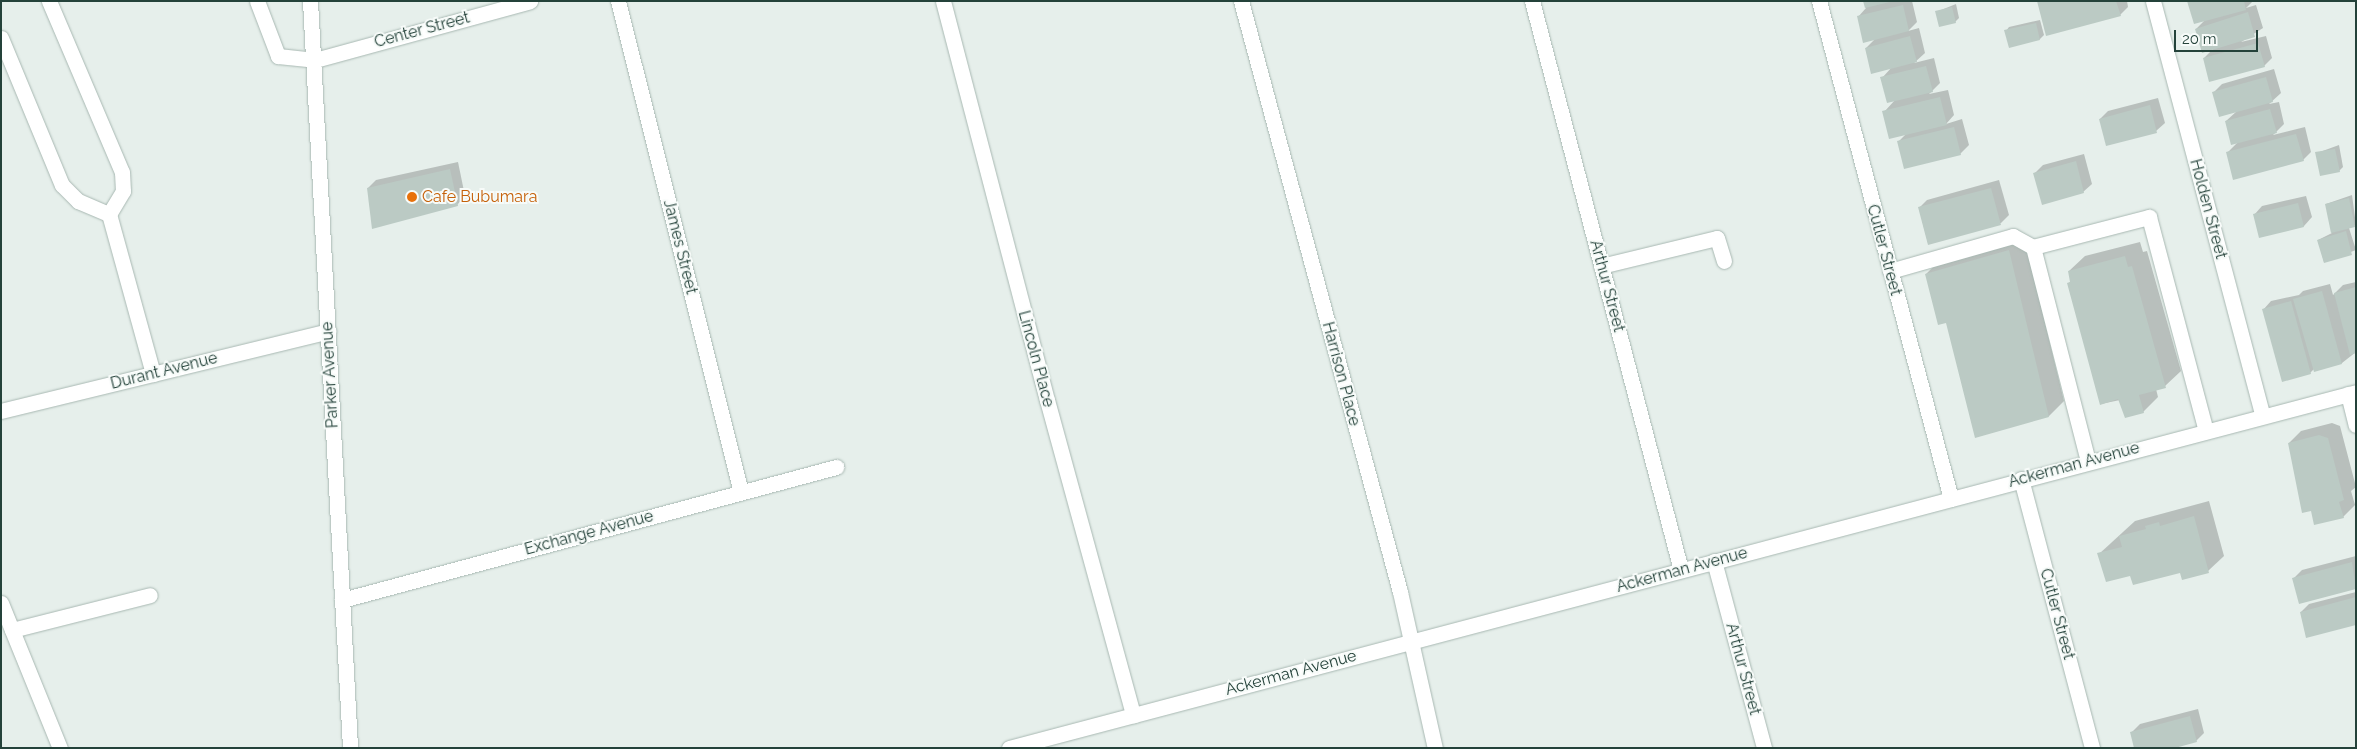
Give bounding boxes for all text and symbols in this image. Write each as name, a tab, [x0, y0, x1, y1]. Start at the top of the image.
street label: Center Street	[372, 8, 472, 52]
scale bar	[2177, 20, 2261, 52]
text: 20 m	[2182, 30, 2217, 48]
street label: Holden Street	[2185, 157, 2231, 261]
place label: Cafe Bubumara	[422, 187, 537, 207]
marker: Cafe Bubumara	[406, 191, 418, 203]
street label: James Street	[659, 198, 701, 296]
street label: Cutler Street	[1863, 202, 1905, 298]
street label: Arthur Street	[1585, 238, 1629, 334]
street label: Lincoln Place	[1014, 309, 1058, 409]
street label: Harrison Place	[1318, 320, 1364, 428]
street label: Parker Avenue	[318, 321, 342, 429]
street label: Durant Avenue	[108, 348, 220, 394]
street label: Ackerman Avenue	[2006, 438, 2142, 492]
street label: Exchange Avenue	[522, 507, 656, 559]
street label: Ackerman Avenue	[1614, 543, 1750, 597]
street label: Cutler Street	[2036, 566, 2078, 662]
street label: Arthur Street	[1721, 621, 1765, 717]
street label: Ackerman Avenue	[1223, 646, 1359, 700]

